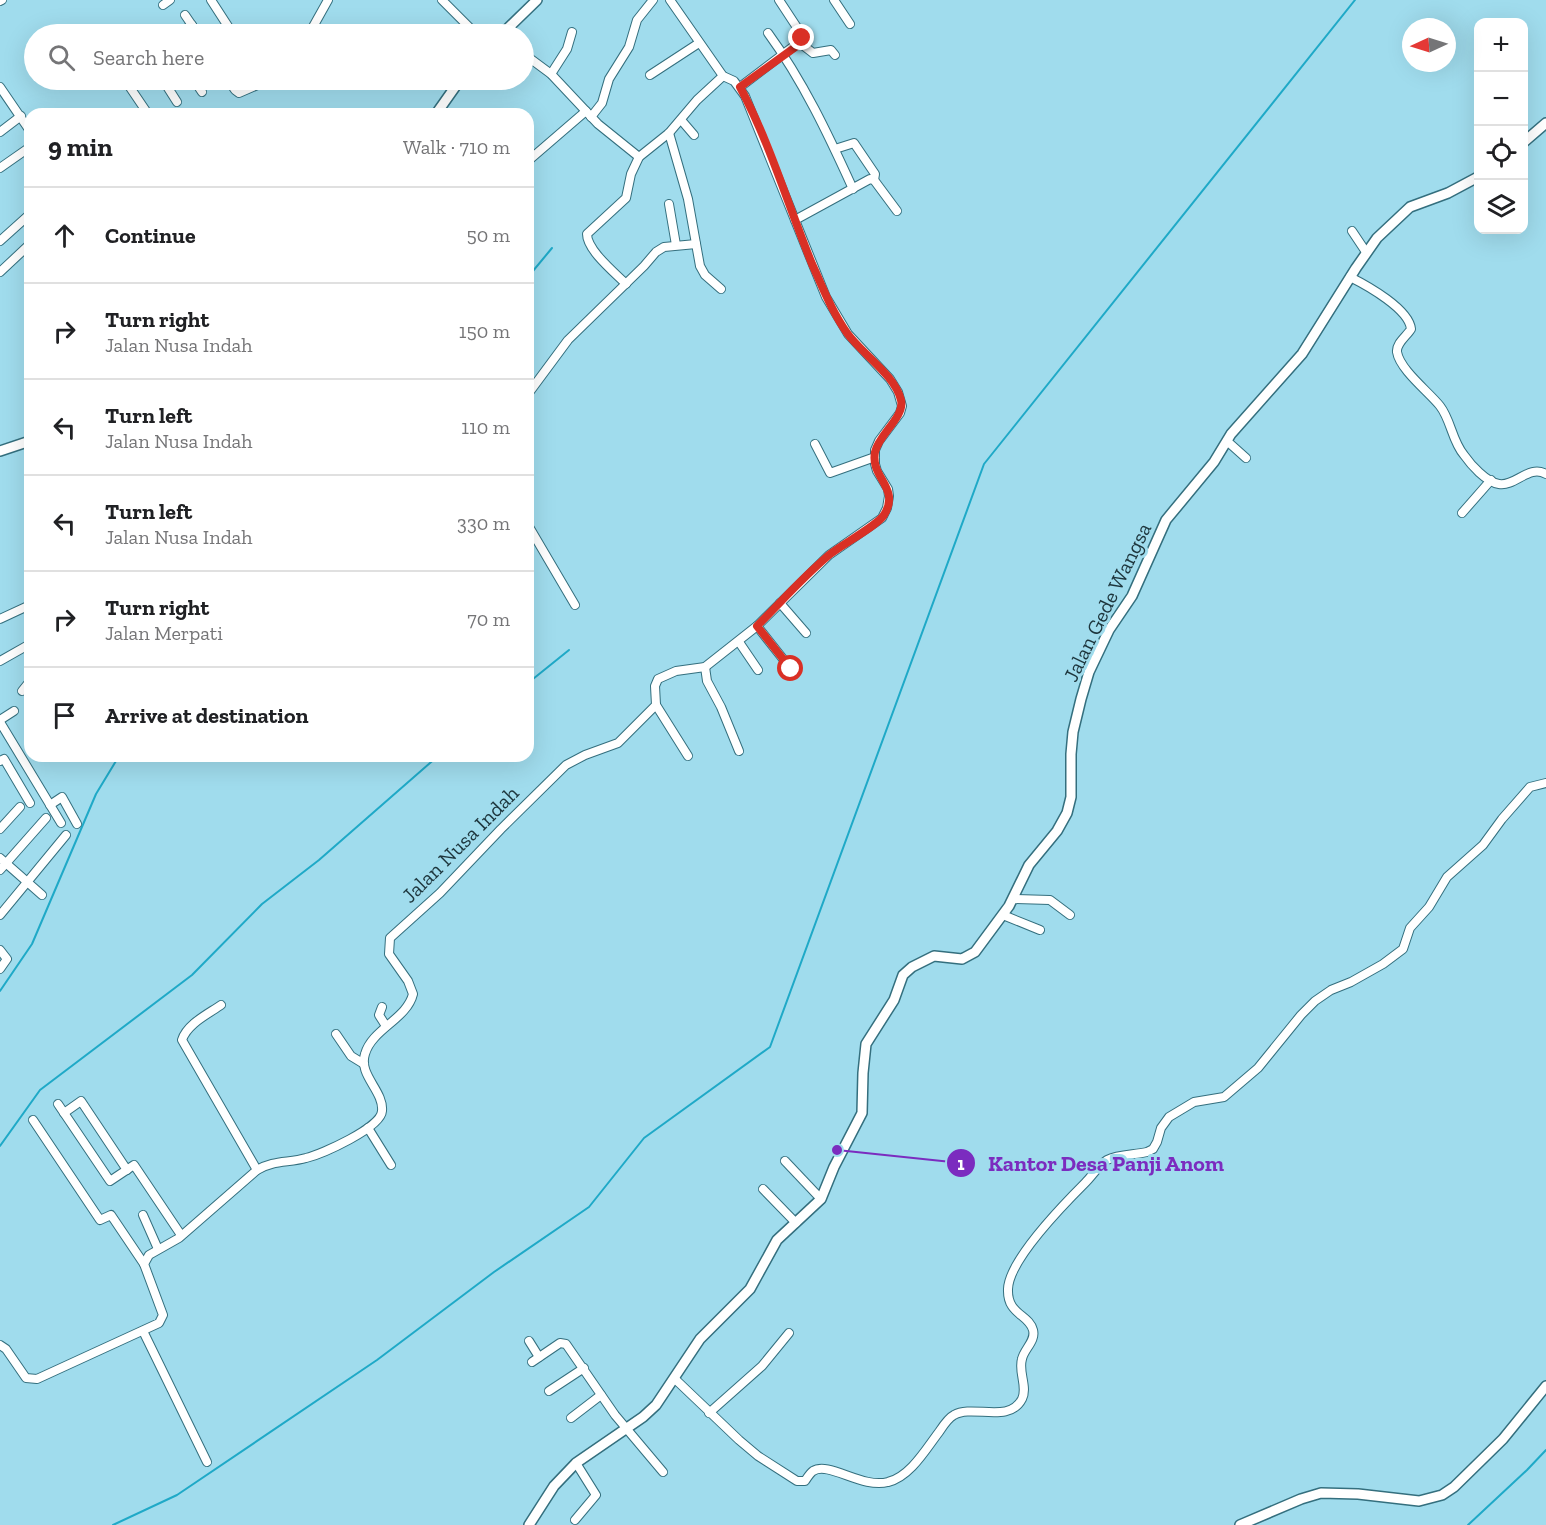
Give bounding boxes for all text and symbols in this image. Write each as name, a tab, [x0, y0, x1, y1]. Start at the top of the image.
north arrow	[1402, 18, 1456, 72]
map controls	[1474, 18, 1528, 234]
button: +	[1474, 18, 1528, 72]
search box	[24, 24, 534, 90]
route end	[788, 24, 814, 50]
icon: search	[45, 41, 78, 74]
text: Search here	[93, 44, 204, 71]
button: −	[1474, 72, 1528, 126]
button: locate	[1474, 126, 1528, 180]
text: 9 min	[48, 131, 113, 163]
text: Walk · 710 m	[403, 135, 510, 159]
button: layers	[1474, 180, 1528, 234]
icon: ahead	[48, 219, 81, 252]
text: Continue	[105, 222, 196, 249]
text: 50 m	[466, 223, 510, 247]
text: Turn right	[105, 306, 209, 333]
icon: right	[48, 315, 81, 348]
text: 150 m	[459, 319, 510, 343]
text: Jalan Nusa Indah	[105, 333, 252, 357]
text: Turn left	[105, 402, 192, 429]
icon: left	[48, 411, 81, 444]
text: 110 m	[461, 415, 510, 439]
text: Jalan Nusa Indah	[105, 429, 252, 453]
text: Turn left	[105, 498, 192, 525]
icon: left	[48, 507, 81, 540]
text: 330 m	[457, 511, 510, 535]
street label: Jalan Gede Wangsa	[1058, 519, 1156, 685]
text: Jalan Nusa Indah	[105, 525, 252, 549]
text: Turn right	[105, 594, 209, 621]
icon: right	[48, 603, 81, 636]
text: 70 m	[467, 607, 510, 631]
text: Jalan Merpati	[105, 621, 223, 645]
route start	[777, 655, 803, 681]
icon: arrive	[48, 699, 81, 732]
text: Arrive at destination	[105, 702, 308, 729]
street label: Jalan Nusa Indah	[396, 780, 524, 908]
callout: Kantor Desa Panji Anom	[946, 1143, 1237, 1183]
text: Kantor Desa Panji Anom	[988, 1150, 1225, 1177]
text: 1	[957, 1153, 965, 1175]

